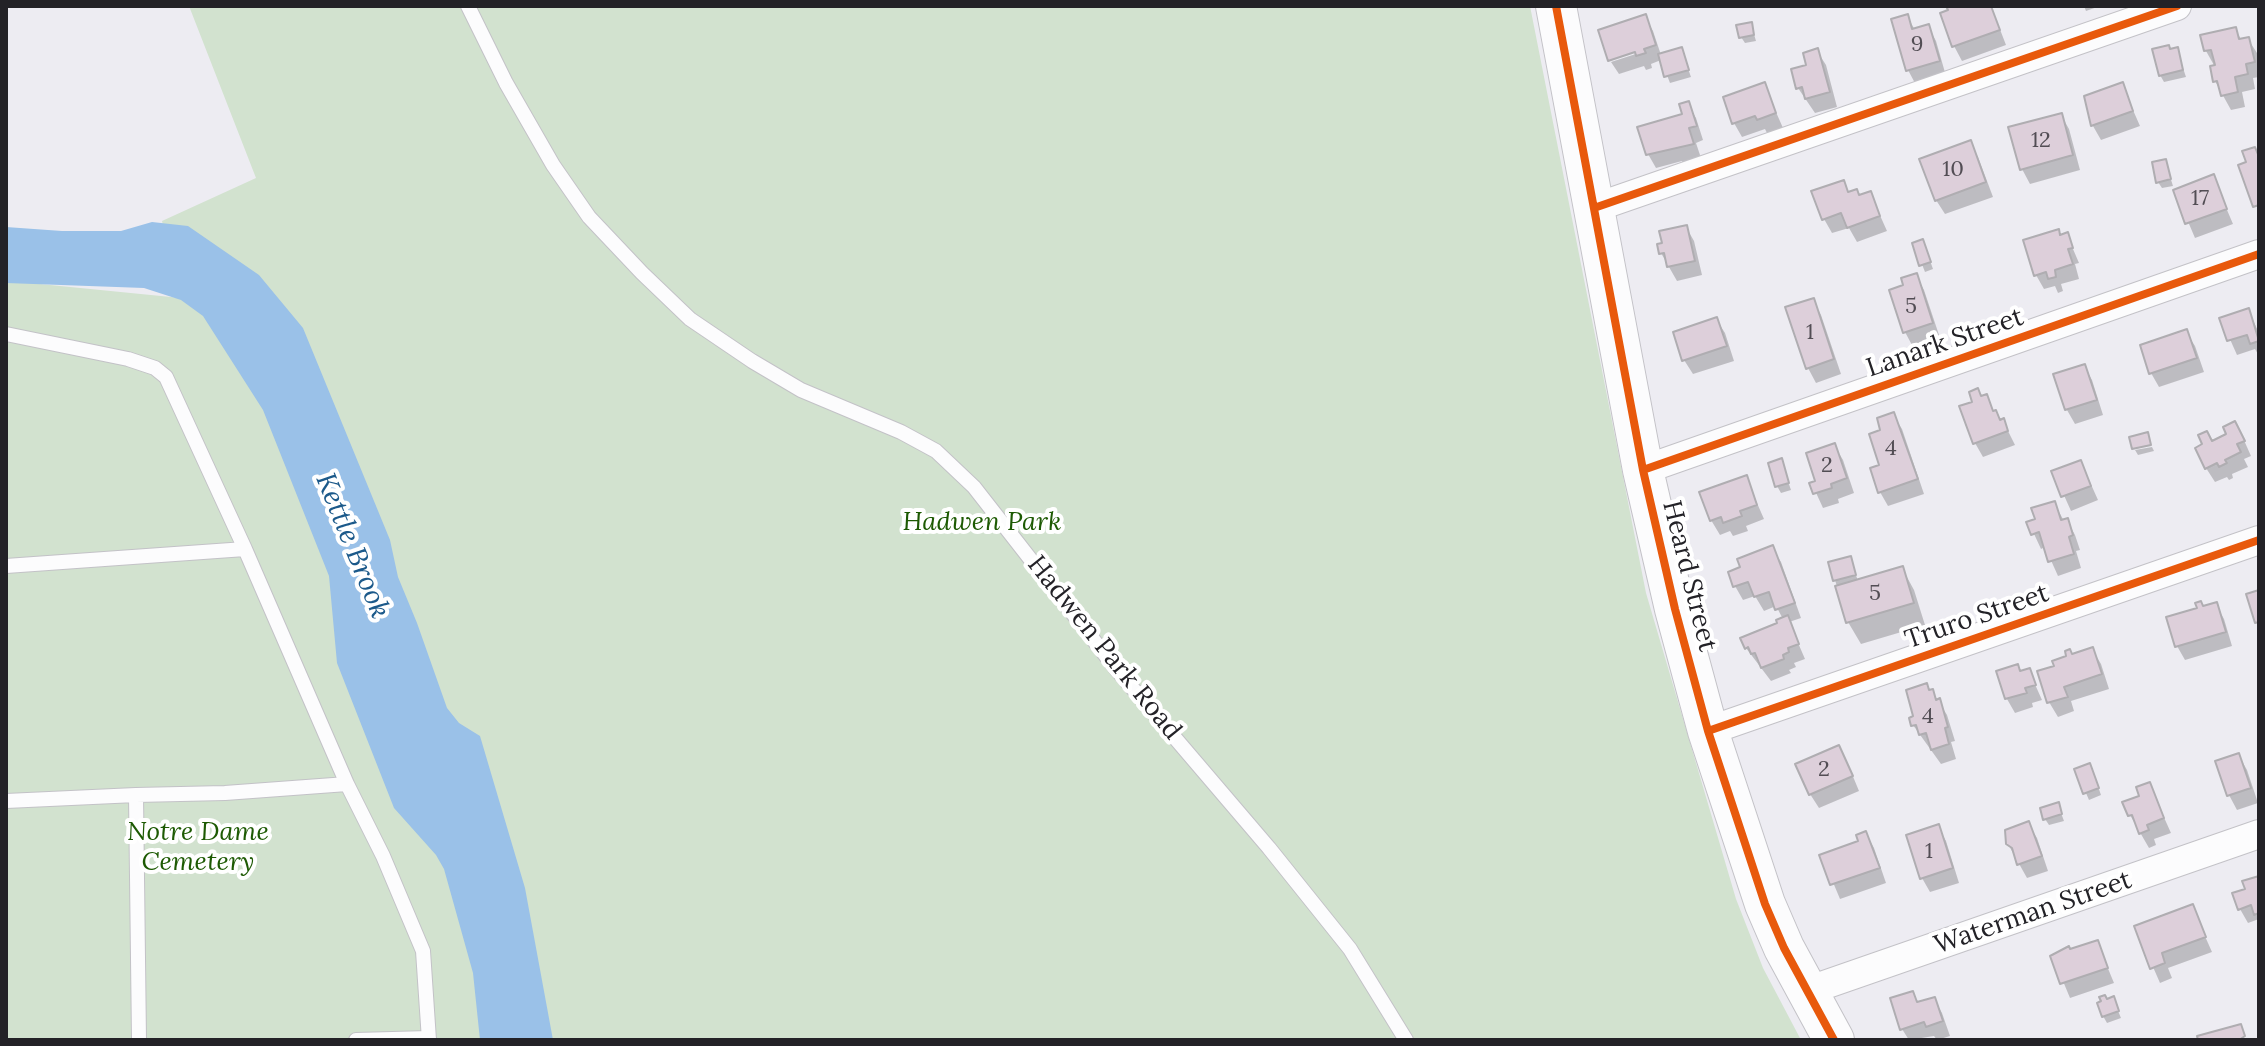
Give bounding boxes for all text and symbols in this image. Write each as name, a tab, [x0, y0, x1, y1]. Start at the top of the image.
house number: 9	[1911, 32, 1923, 58]
house number: 12	[2031, 128, 2051, 154]
house number: 10	[1942, 157, 1964, 183]
house number: 17	[2191, 186, 2209, 212]
house number: 5	[1905, 294, 1917, 320]
street label: Lanark Street	[1862, 302, 2028, 384]
house number: 1	[1806, 320, 1814, 346]
house number: 4	[1885, 436, 1897, 462]
house number: 2	[1821, 453, 1833, 479]
water label: Kettle Brook	[308, 468, 396, 624]
street label: Heard Street	[1655, 497, 1723, 655]
park label: Hadwen Park	[903, 507, 1061, 539]
street label: Hadwen Park Road	[1020, 550, 1188, 746]
street label: Truro Street	[1901, 578, 2053, 656]
house number: 5	[1869, 581, 1881, 607]
house number: 4	[1922, 704, 1934, 730]
house number: 2	[1818, 757, 1830, 783]
park label: Notre Dame Cemetery	[127, 817, 269, 878]
house number: 1	[1925, 839, 1933, 865]
street label: Waterman Street	[1930, 865, 2136, 961]

